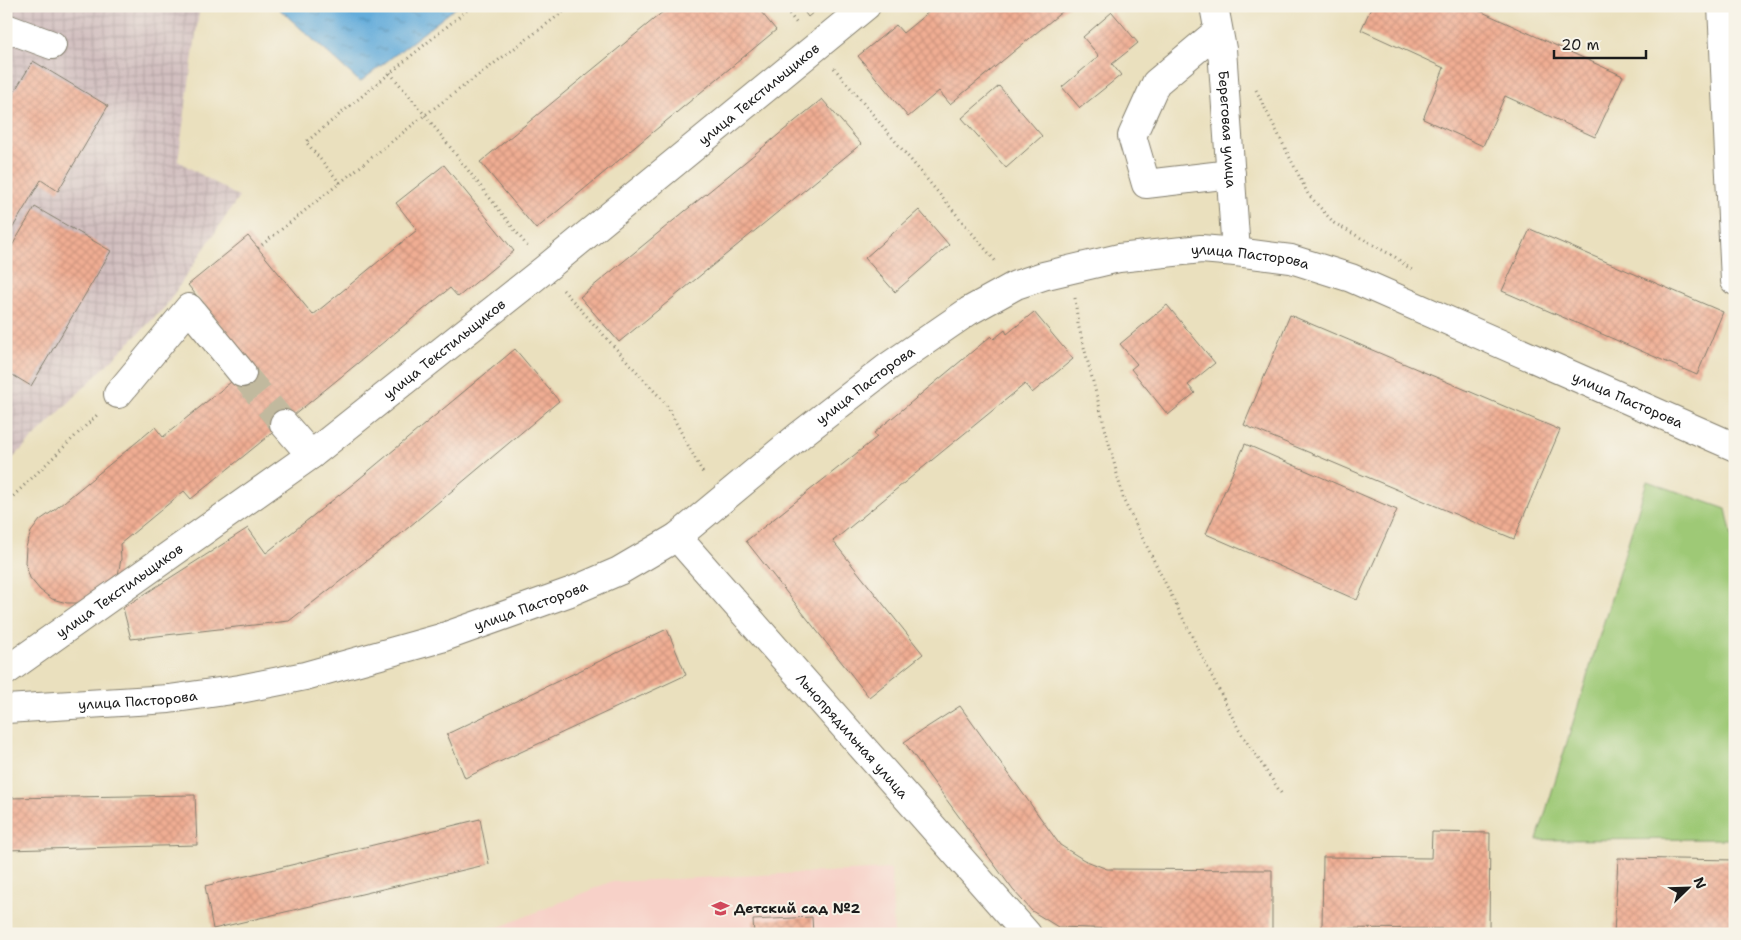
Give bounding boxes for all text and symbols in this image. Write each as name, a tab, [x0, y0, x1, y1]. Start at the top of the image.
scale bar	[1554, 28, 1646, 60]
text: 20 m	[1561, 35, 1600, 55]
street label: улица Текстильщиков	[695, 39, 823, 149]
street label: Береговая улица	[1214, 70, 1241, 189]
street label: улица Пасторова	[1190, 240, 1312, 273]
street label: улица Текстильщиков	[379, 295, 509, 403]
street label: улица Пасторова	[812, 342, 918, 428]
street label: улица Пасторова	[1569, 367, 1686, 432]
street label: улица Текстильщиков	[52, 540, 186, 642]
street label: улица Пасторова	[472, 576, 591, 634]
street label: Льнопрядильная улица	[792, 669, 912, 802]
street label: улица Пасторова	[78, 686, 199, 714]
north arrow	[1664, 862, 1714, 912]
text: N	[1690, 874, 1710, 892]
school or university icon: Детский сад №2	[710, 898, 730, 918]
place label: Детский сад №2	[734, 899, 861, 917]

